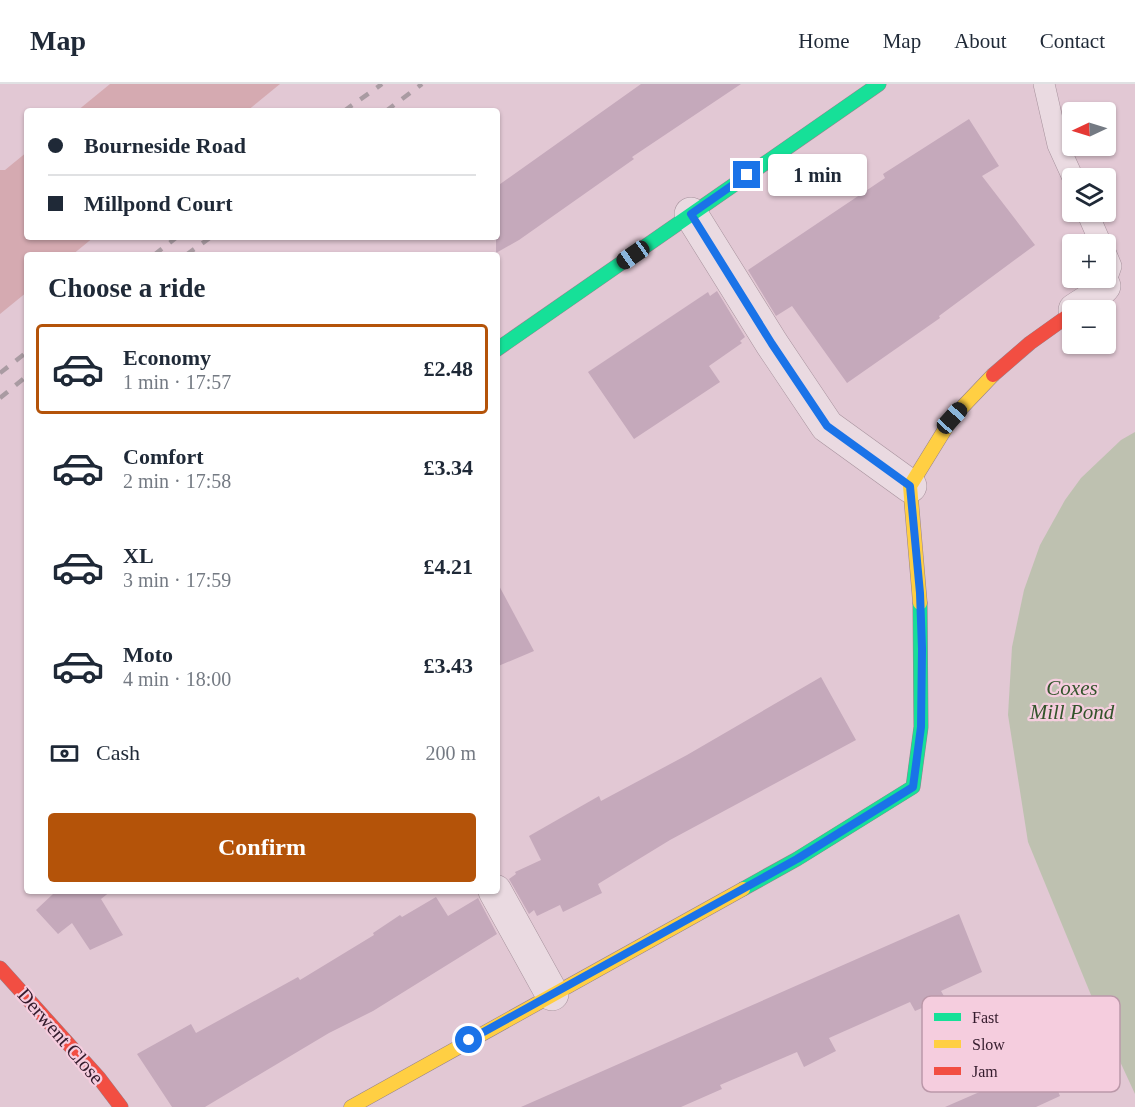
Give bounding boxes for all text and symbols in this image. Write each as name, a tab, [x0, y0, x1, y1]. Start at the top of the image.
text: Map	[30, 25, 86, 56]
text: Home	[798, 29, 850, 53]
text: Map	[883, 29, 921, 53]
text: About	[954, 29, 1007, 53]
text: Contact	[1040, 29, 1105, 53]
north arrow	[1062, 102, 1116, 156]
map controls	[1062, 102, 1116, 354]
text: Bourneside Road	[84, 133, 246, 158]
callout: 1 min	[768, 154, 867, 196]
route end	[733, 161, 760, 188]
text: 1 min	[793, 164, 842, 186]
button: layers	[1062, 168, 1116, 222]
text: Millpond Court	[84, 191, 233, 216]
button: +	[1062, 234, 1116, 288]
car	[613, 237, 653, 273]
text: Choose a ride	[48, 273, 206, 303]
button: −	[1062, 300, 1116, 354]
icon: car	[51, 342, 105, 396]
text: Economy	[123, 345, 211, 370]
text: £2.48	[424, 356, 473, 381]
text: 1 min · 17:57	[123, 371, 231, 393]
car	[933, 399, 971, 437]
icon: car	[51, 441, 105, 495]
text: Comfort	[123, 444, 204, 469]
text: £3.34	[424, 455, 473, 480]
text: 2 min · 17:58	[123, 470, 231, 492]
icon: car	[51, 540, 105, 594]
text: XL	[123, 543, 154, 568]
text: £4.21	[424, 554, 473, 579]
text: 3 min · 17:59	[123, 569, 231, 591]
icon: car	[51, 639, 105, 693]
text: Moto	[123, 642, 173, 667]
text: £3.43	[424, 653, 473, 678]
text: 4 min · 18:00	[123, 668, 231, 690]
water label: Coxes Mill Pond	[1029, 676, 1115, 724]
icon: cash	[48, 737, 81, 770]
text: Cash	[96, 740, 140, 765]
text: 200 m	[425, 742, 476, 764]
button: Confirm	[48, 813, 476, 882]
street label: Derwent Close	[14, 984, 109, 1088]
legend	[922, 996, 1120, 1092]
text: Fast	[972, 1009, 999, 1026]
route start	[455, 1026, 482, 1053]
text: Slow	[972, 1036, 1005, 1053]
text: Jam	[972, 1063, 998, 1080]

